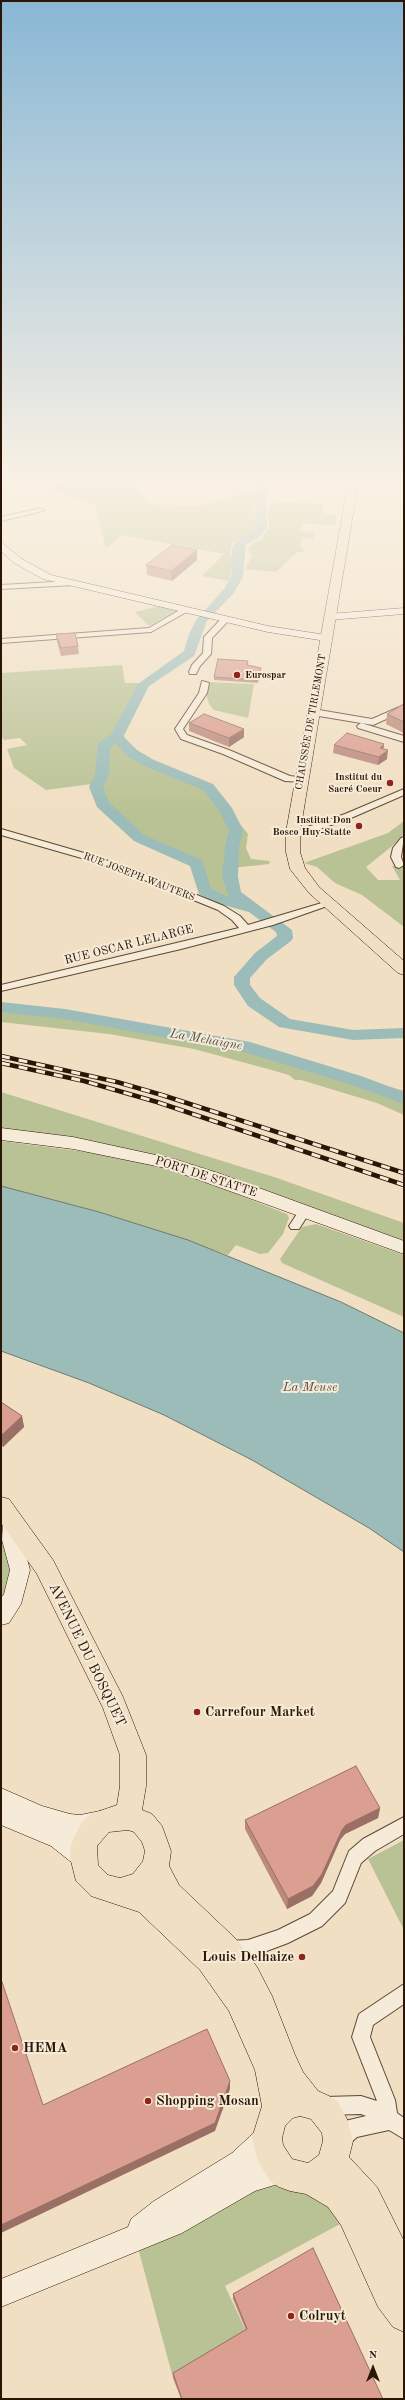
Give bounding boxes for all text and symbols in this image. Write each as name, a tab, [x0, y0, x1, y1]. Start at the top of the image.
street label: CHAUSSÉE DE TIRLEMONT	[293, 653, 329, 791]
place label: Eurospar	[245, 669, 286, 681]
marker: Eurospar	[232, 670, 242, 680]
place label: Institut du Sacré Coeur	[328, 771, 382, 794]
marker: Institut du Sacré Coeur	[385, 778, 395, 788]
place label: Institut Don Bosco Huy-Statte	[272, 814, 351, 838]
marker: Institut Don Bosco Huy-Statte	[354, 821, 364, 831]
street label: RUE JOSEPH WAUTERS	[82, 850, 196, 904]
street label: RUE OSCAR LELARGE	[63, 922, 195, 968]
water label: La Mehaigne	[169, 1026, 243, 1054]
street label: PORT DE STATTE	[153, 1154, 259, 1200]
water label: La Meuse	[283, 1380, 337, 1396]
street label: AVENUE DU BOSQUET	[45, 1580, 129, 1730]
place label: Carrefour Market	[205, 1704, 315, 1720]
marker: Carrefour Market	[192, 1707, 202, 1717]
place label: Louis Delhaize	[202, 1949, 294, 1965]
marker: Louis Delhaize	[297, 1952, 307, 1962]
place label: HEMA	[23, 2040, 67, 2056]
marker: HEMA	[10, 2043, 20, 2053]
place label: Shopping Mosan	[156, 2093, 259, 2109]
marker: Shopping Mosan	[143, 2096, 153, 2106]
place label: Colruyt	[299, 2308, 346, 2324]
marker: Colruyt	[286, 2311, 296, 2321]
north arrow	[353, 2348, 393, 2388]
text: N	[369, 2350, 377, 2361]

